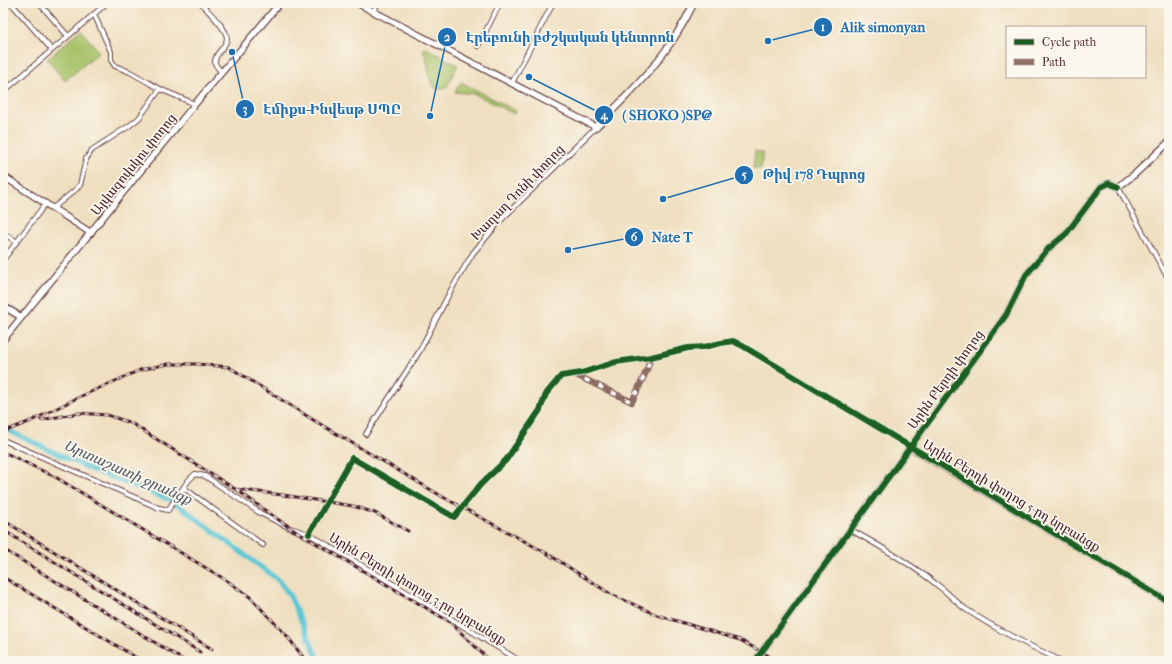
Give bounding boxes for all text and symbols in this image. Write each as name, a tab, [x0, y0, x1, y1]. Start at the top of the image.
callout: Alik simonyan	[813, 14, 934, 40]
text: Alik simonyan	[840, 19, 926, 36]
text: 1	[821, 20, 825, 34]
callout: Էրեբունի բժշկական կենտրոն	[437, 24, 682, 50]
legend	[1006, 26, 1146, 78]
text: Էրեբունի բժշկական կենտրոն	[466, 29, 674, 46]
text: 2	[444, 30, 451, 44]
text: Cycle path	[1042, 35, 1097, 49]
text: Path	[1042, 55, 1066, 69]
callout: Էմիքս-Ինվեսթ ՍՊԸ	[235, 96, 409, 122]
text: Էմիքս-Ինվեսթ ՍՊԸ	[263, 101, 401, 118]
text: 3	[243, 102, 248, 117]
callout: ( SHOKO )SP@	[594, 102, 719, 128]
text: ( SHOKO )SP@	[622, 107, 712, 124]
text: 4	[599, 108, 608, 123]
street label: Այվազովսկու փողոց	[88, 110, 180, 219]
street label: Խաղաղ Դոնի փողոց	[468, 141, 568, 244]
callout: Թիվ 178 Դպրոց	[734, 162, 874, 188]
text: Թիվ 178 Դպրոց	[762, 166, 866, 183]
text: 5	[741, 168, 747, 182]
callout: Nate T	[624, 224, 701, 250]
text: Nate T	[651, 229, 693, 246]
text: 6	[631, 230, 638, 244]
street label: Արին Բերդի փողոց	[904, 327, 987, 432]
street label: Արին Բերդի փողոց 5-րդ նրբանցք	[920, 436, 1103, 555]
water label: Արտաշատի ջրանցք	[61, 437, 195, 509]
street label: Արին Բերդի փողոց 3-րդ նրբանցք	[326, 529, 509, 648]

